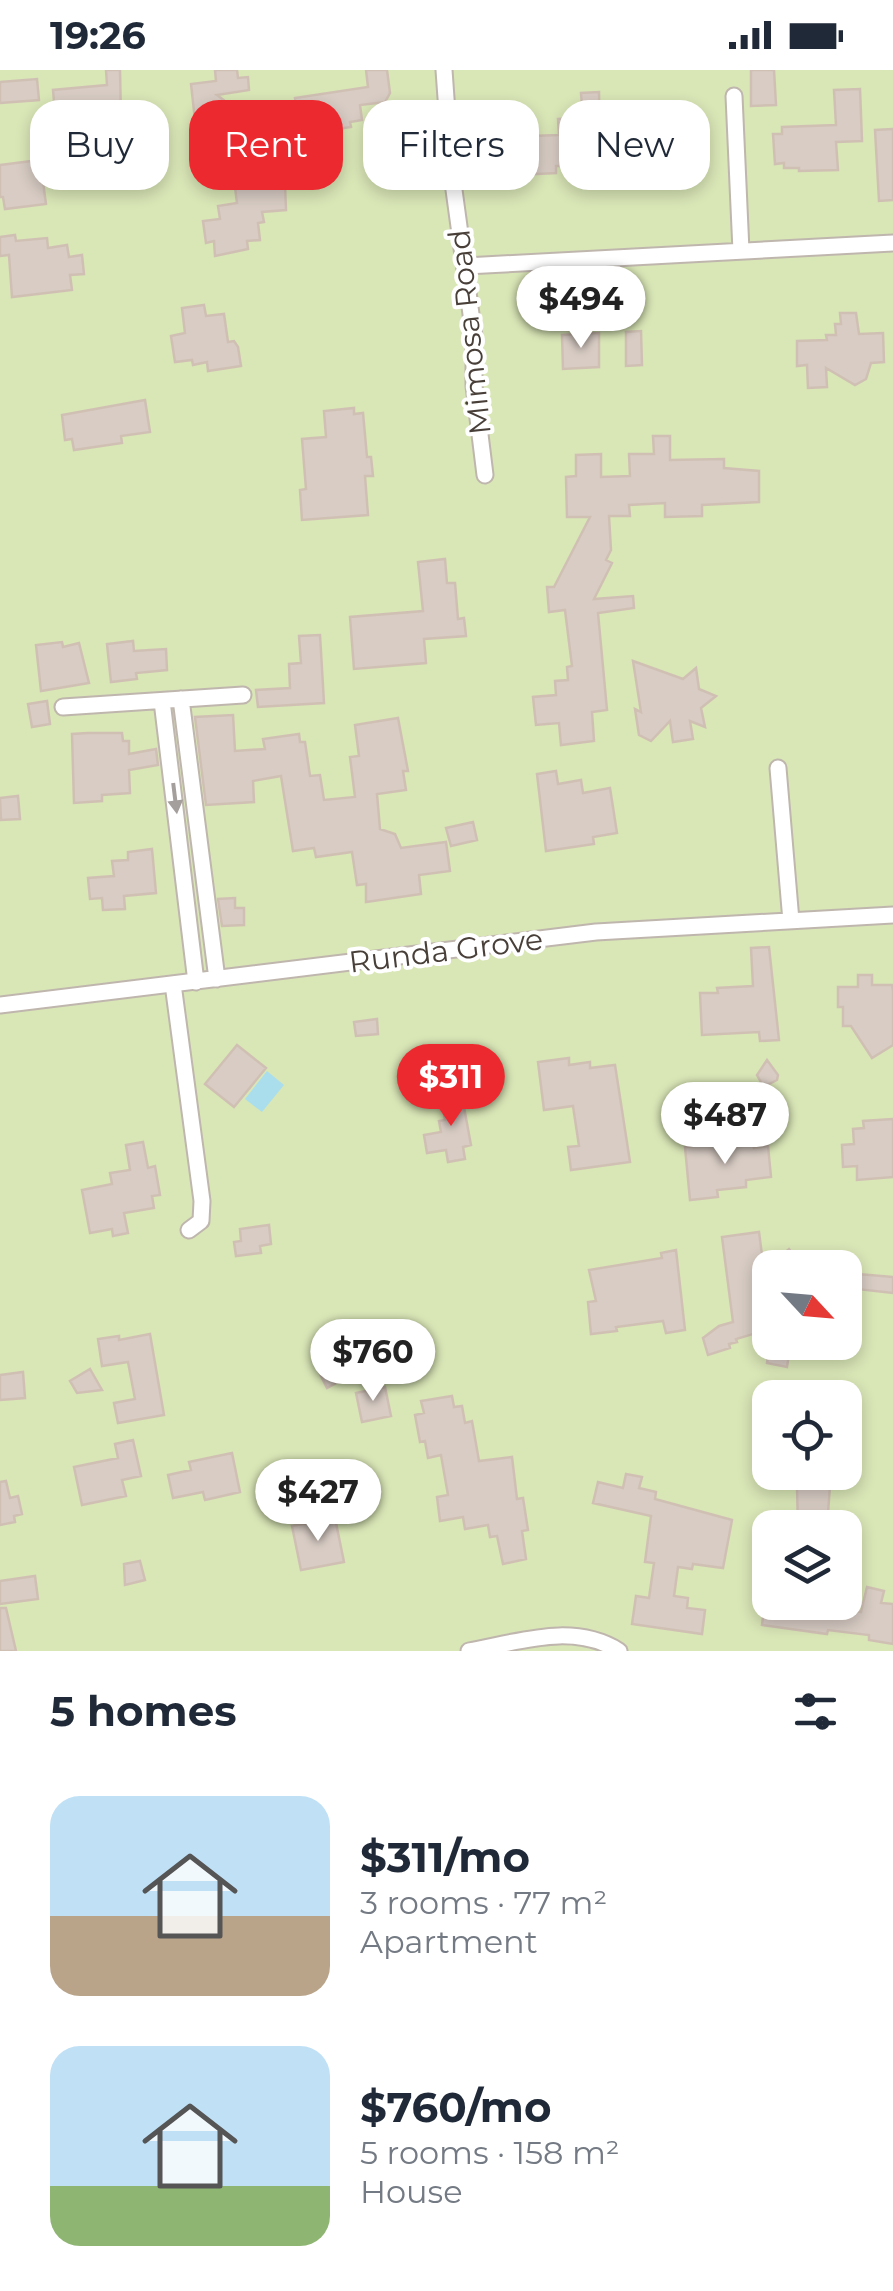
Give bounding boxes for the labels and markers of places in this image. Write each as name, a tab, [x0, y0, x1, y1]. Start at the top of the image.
pin: $494	[522, 266, 640, 351]
pin: $311	[392, 1044, 510, 1129]
pin: $487	[666, 1082, 784, 1167]
pin: $760	[314, 1319, 432, 1404]
pin: $427	[259, 1459, 377, 1544]

